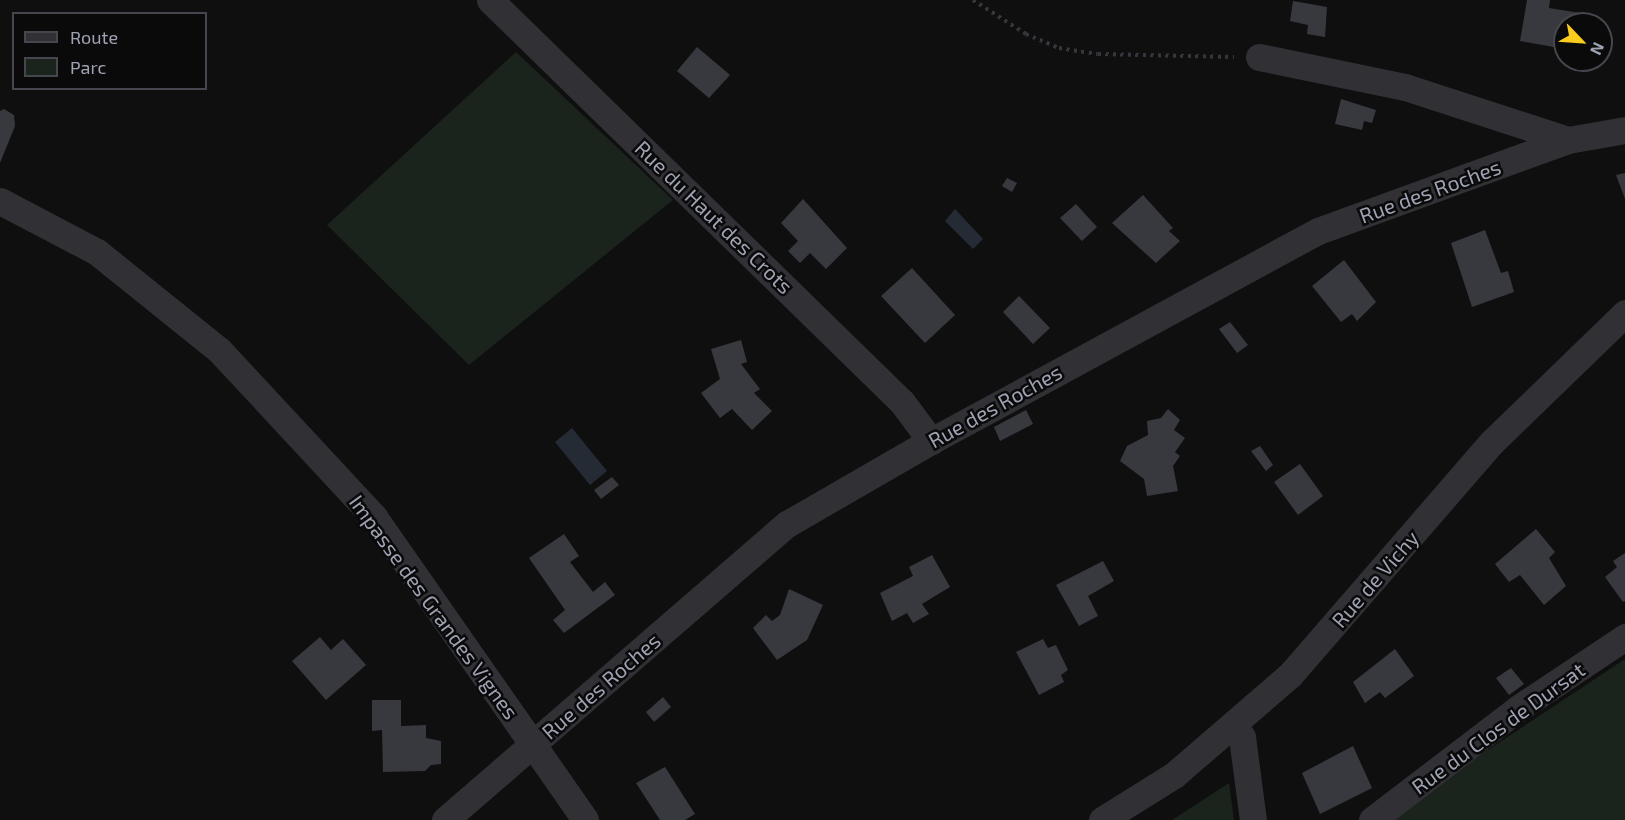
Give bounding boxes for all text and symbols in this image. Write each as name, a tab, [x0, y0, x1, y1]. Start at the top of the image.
legend	[12, 12, 207, 90]
north arrow	[1553, 12, 1613, 72]
text: Route	[70, 26, 118, 48]
text: N	[1587, 40, 1609, 58]
text: Parc	[70, 56, 106, 78]
street label: Rue du Haut des Crots	[630, 135, 798, 299]
street label: Rue des Roches	[1356, 154, 1504, 228]
street label: Rue des Roches	[924, 359, 1066, 453]
street label: Impasse des Grandes Vignes	[344, 490, 524, 724]
street label: Rue de Vichy	[1326, 525, 1424, 633]
street label: Rue des Roches	[537, 628, 665, 744]
street label: Rue du Clos de Dursat	[1407, 657, 1589, 799]

